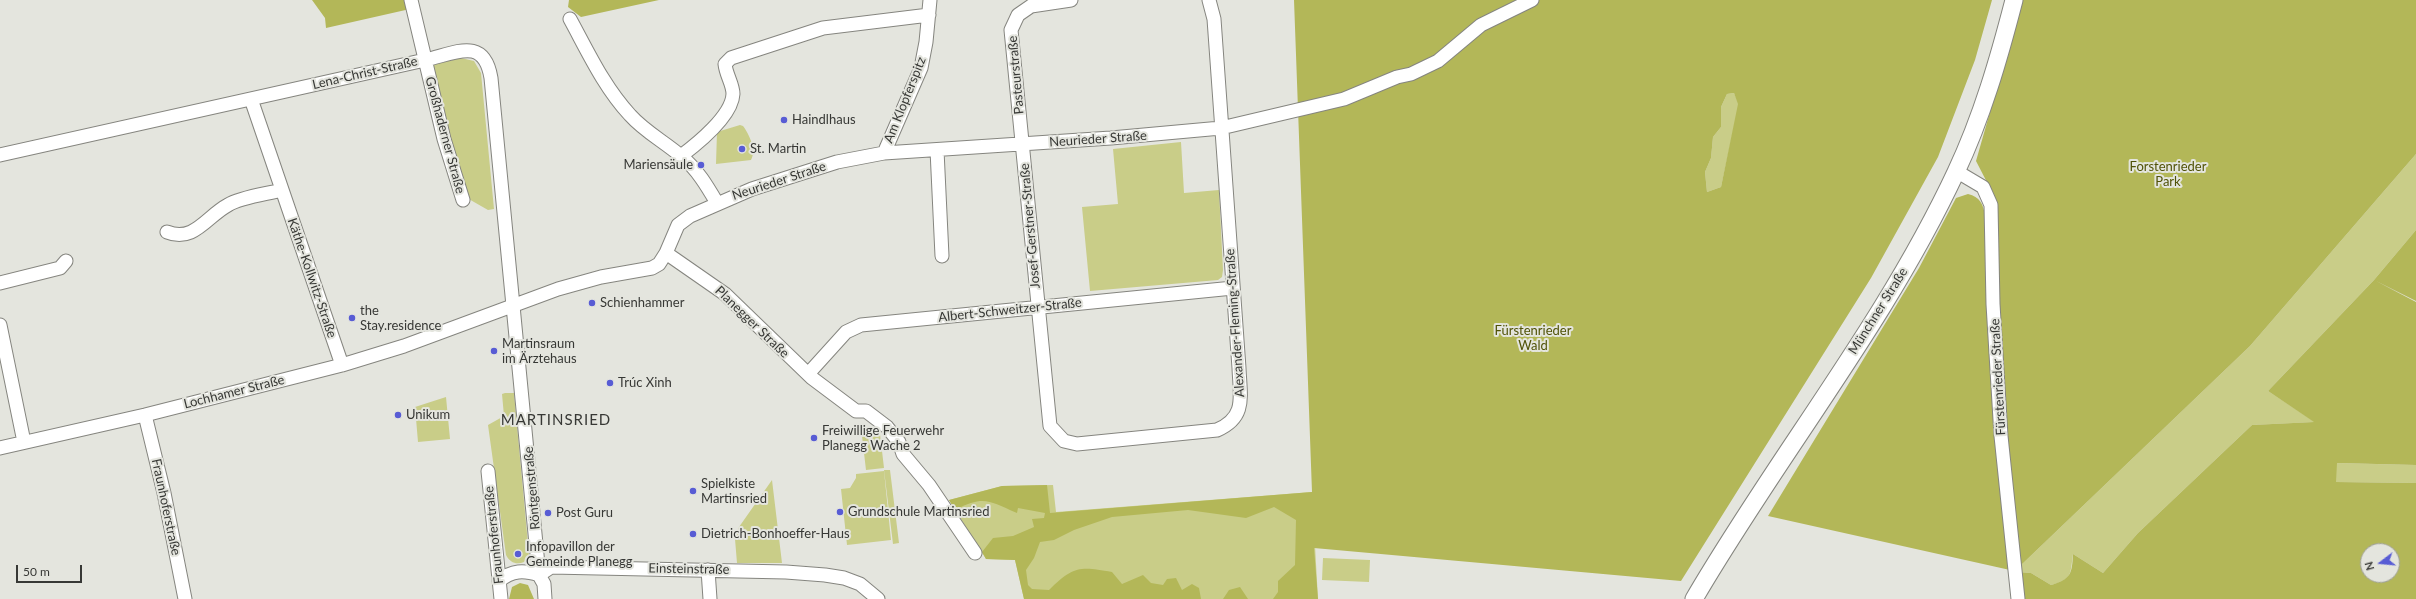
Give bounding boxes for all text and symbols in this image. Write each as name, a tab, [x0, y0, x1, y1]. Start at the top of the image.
street label: Pasteurstraße	[1005, 35, 1027, 115]
street label: Lena-Christ-Straße	[311, 53, 419, 93]
street label: Am Klopferspitz	[881, 55, 929, 145]
street label: Großhaderner Straße	[422, 75, 468, 195]
place label: Haindlhaus	[792, 112, 856, 128]
marker: Haindlhaus	[779, 115, 789, 125]
street label: Neurieder Straße	[1049, 128, 1147, 150]
place label: St. Martin	[750, 141, 806, 157]
marker: St. Martin	[737, 144, 747, 154]
place label: Mariensäule	[623, 157, 693, 173]
street label: Neurieder Straße	[730, 158, 828, 204]
park label: Forstenrieder Park	[2130, 159, 2206, 190]
marker: Mariensäule	[696, 160, 706, 170]
street label: Josef-Gerstner-Straße	[1017, 163, 1043, 289]
street label: Käthe-Kollwitz-Straße	[284, 216, 340, 340]
street label: Alexander-Fleming-Straße	[1222, 248, 1248, 398]
street label: Münchner Straße	[1845, 265, 1911, 357]
street label: Planegger Straße	[712, 283, 792, 361]
place label: Schienhammer	[600, 295, 684, 311]
street label: Albert-Schweitzer-Straße	[937, 295, 1083, 325]
marker: Schienhammer	[587, 298, 597, 308]
place label: the Stay.residence	[360, 303, 441, 334]
marker: the Stay.residence	[347, 313, 357, 323]
street label: Fürstenrieder Straße	[1987, 318, 2009, 436]
park label: Fürstenrieder Wald	[1495, 323, 1571, 354]
place label: Martinsraum im Ärztehaus	[502, 336, 577, 367]
marker: Martinsraum im Ärztehaus	[489, 346, 499, 356]
street label: Lochhamer Straße	[182, 372, 286, 412]
place label: Trúc Xinh	[618, 375, 672, 391]
marker: Trúc Xinh	[605, 378, 615, 388]
place label: Unikum	[406, 407, 450, 423]
marker: Unikum	[393, 410, 403, 420]
district label: MARTINSRIED	[501, 411, 611, 429]
place label: Freiwillige Feuerwehr Planegg Wache 2	[822, 423, 944, 454]
marker: Freiwillige Feuerwehr Planegg Wache 2	[809, 433, 819, 443]
street label: Röntgenstraße	[521, 446, 543, 530]
street label: Fraunhoferstraße	[148, 457, 184, 557]
place label: Spielkiste Martinsried	[701, 476, 767, 507]
street label: Fraunhoferstraße	[481, 485, 507, 585]
marker: Spielkiste Martinsried	[688, 486, 698, 496]
place label: Grundschule Martinsried	[848, 504, 989, 520]
place label: Post Guru	[556, 505, 613, 521]
marker: Grundschule Martinsried	[835, 507, 845, 517]
marker: Post Guru	[543, 508, 553, 518]
place label: Dietrich-Bonhoeffer-Haus	[701, 526, 850, 542]
marker: Dietrich-Bonhoeffer-Haus	[688, 529, 698, 539]
place label: Infopavillon der Gemeinde Planegg	[526, 539, 633, 570]
north arrow	[2360, 543, 2400, 583]
marker: Infopavillon der Gemeinde Planegg	[513, 549, 523, 559]
scale bar	[18, 557, 84, 583]
street label: Einsteinstraße	[648, 560, 730, 578]
text: N	[2362, 560, 2376, 572]
text: 50 m	[23, 564, 50, 579]

